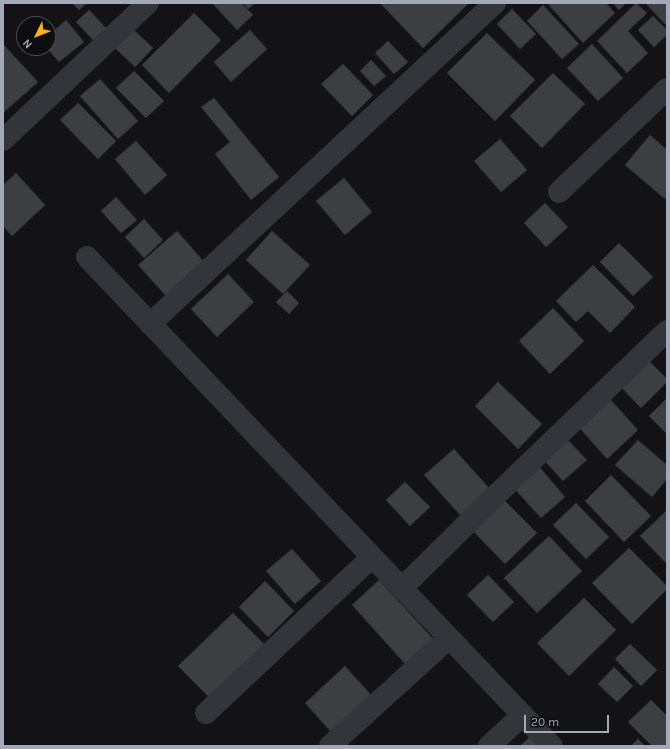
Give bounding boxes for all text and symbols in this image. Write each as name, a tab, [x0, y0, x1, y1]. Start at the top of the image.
north arrow	[16, 16, 56, 56]
text: N	[20, 37, 35, 51]
scale bar	[526, 707, 611, 733]
text: 20 m	[531, 715, 559, 729]

